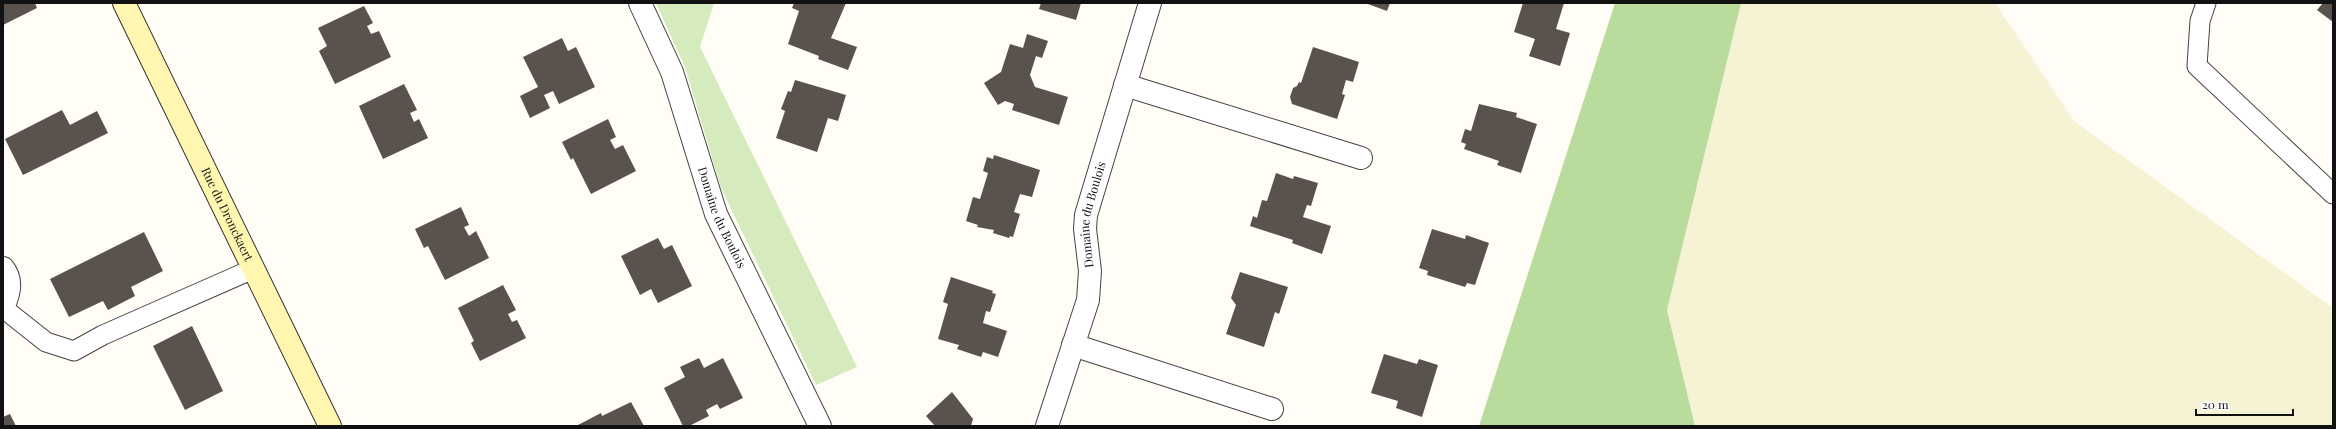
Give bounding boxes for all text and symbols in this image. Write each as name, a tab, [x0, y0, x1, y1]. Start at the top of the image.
street label: Domaine du Boulois	[1076, 159, 1109, 269]
street label: Rue du Dronckaert	[198, 164, 258, 264]
street label: Domaine du Boulois	[695, 165, 750, 271]
scale bar	[2196, 391, 2293, 417]
text: 20 m	[2202, 396, 2229, 412]

